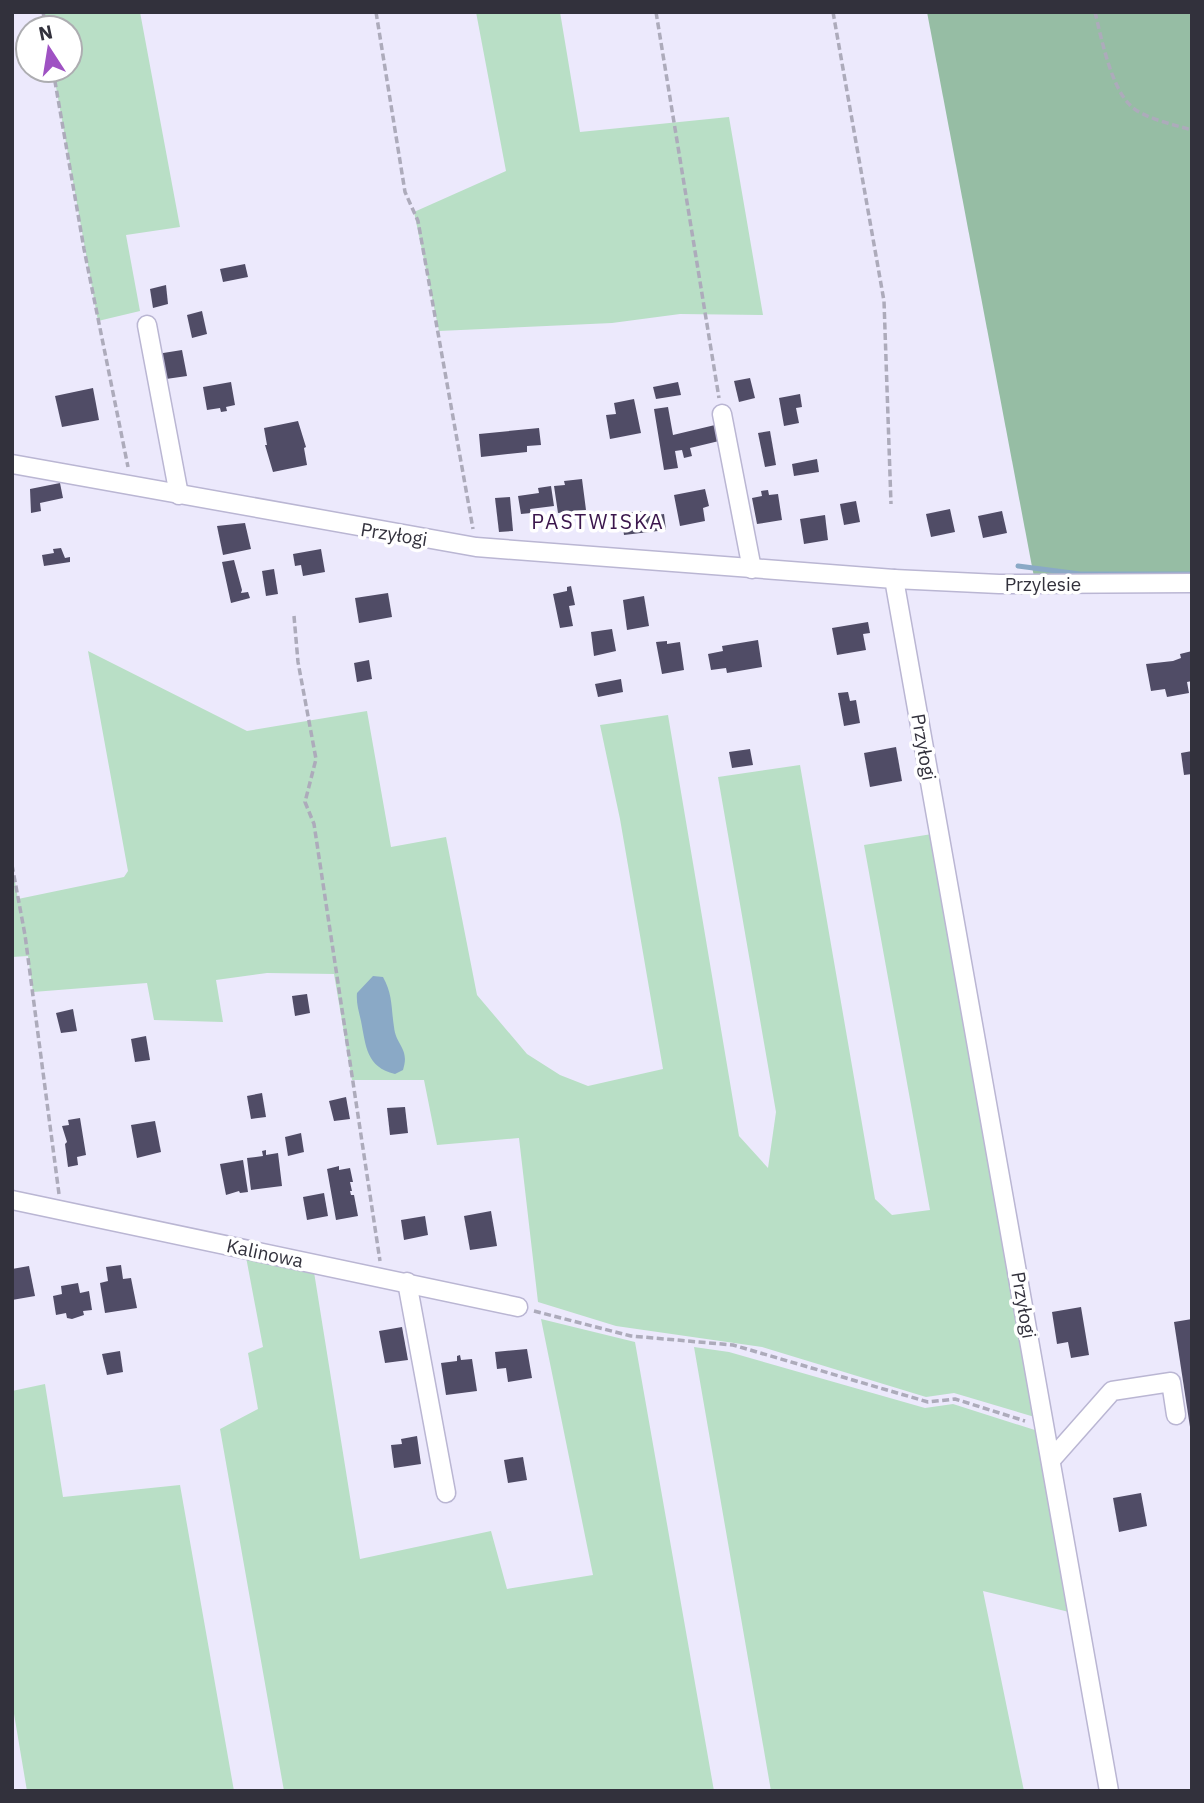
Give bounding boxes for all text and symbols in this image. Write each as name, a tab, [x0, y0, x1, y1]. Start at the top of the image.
north arrow	[14, 14, 84, 84]
text: N	[36, 19, 55, 46]
district label: PASTWISKA	[531, 507, 665, 535]
street label: Przyłogi	[359, 517, 429, 551]
street label: Przylesie	[1005, 572, 1081, 596]
street label: Przyłogi	[906, 712, 942, 782]
street label: Kalinowa	[224, 1233, 306, 1273]
street label: Przyłogi	[1006, 1270, 1042, 1340]

